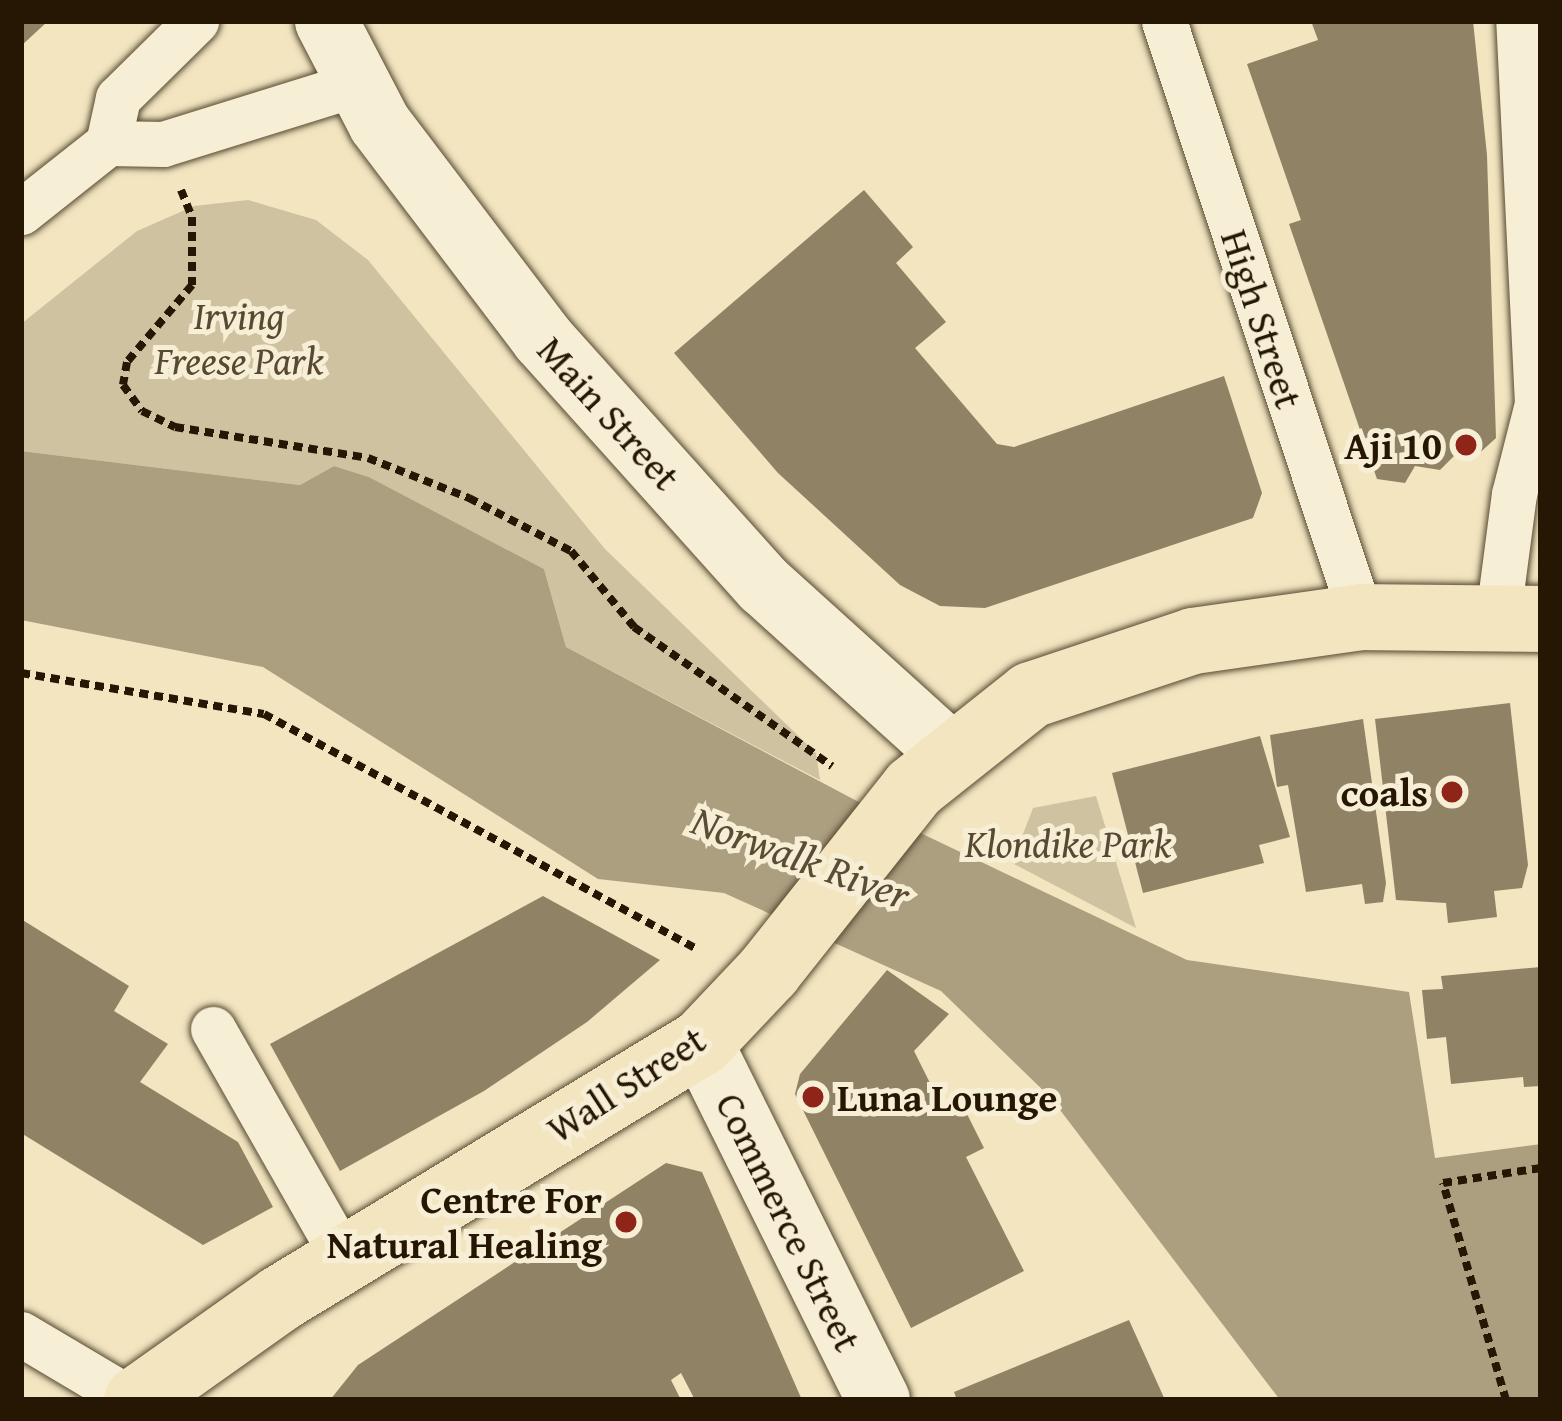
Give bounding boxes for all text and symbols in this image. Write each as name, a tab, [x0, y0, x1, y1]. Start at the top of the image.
street label: High Street	[1211, 224, 1313, 414]
park label: Irving Freese Park	[154, 293, 324, 384]
street label: Main Street	[528, 327, 690, 499]
place label: Aji 10	[1344, 422, 1442, 468]
marker: Aji 10	[1453, 432, 1479, 458]
place label: coals	[1340, 769, 1428, 815]
marker: coals	[1439, 779, 1465, 805]
water label: Norwalk River	[685, 794, 917, 920]
park label: Klondike Park	[965, 820, 1171, 866]
street label: Wall Street	[538, 1016, 714, 1152]
place label: Luna Lounge	[837, 1074, 1057, 1120]
marker: Luna Lounge	[800, 1084, 826, 1110]
street label: Commerce Street	[706, 1085, 872, 1359]
place label: Centre For Natural Healing	[327, 1177, 602, 1268]
marker: Centre For Natural Healing	[613, 1209, 639, 1235]

